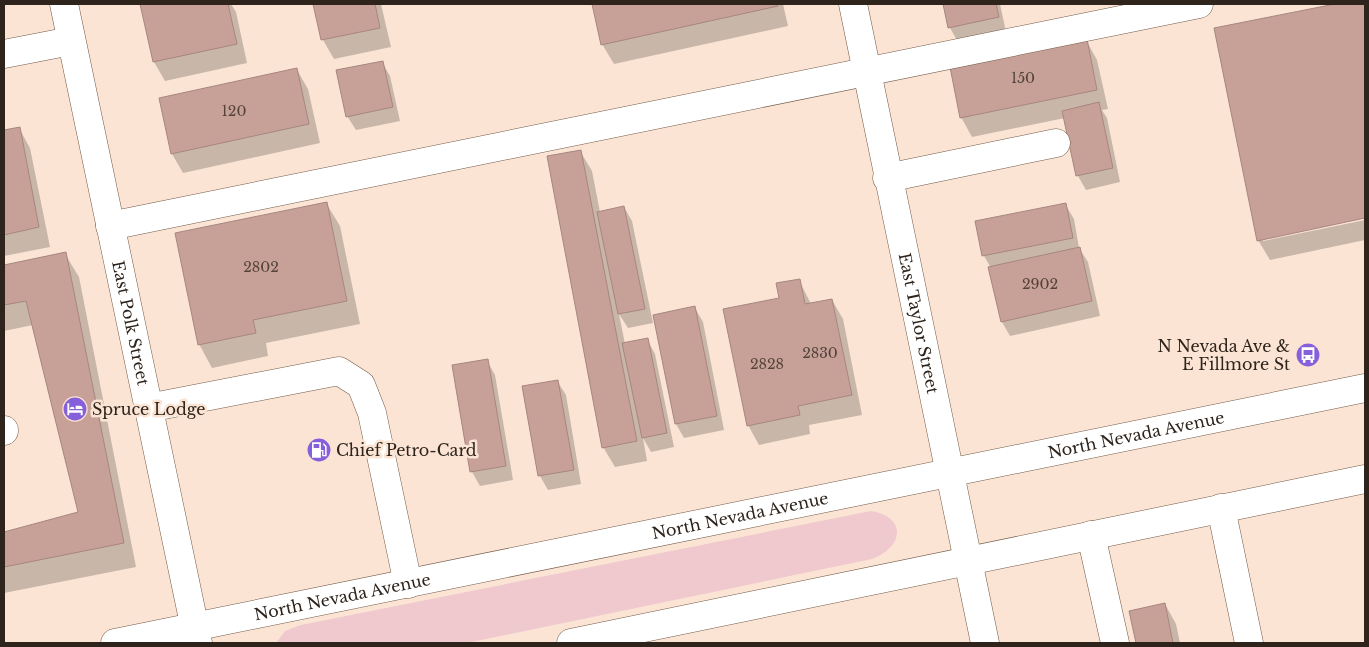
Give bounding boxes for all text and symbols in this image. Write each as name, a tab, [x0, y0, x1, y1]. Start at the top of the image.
house number: 150	[1011, 69, 1035, 87]
house number: 120	[222, 102, 246, 120]
street label: East Taylor Street	[895, 251, 943, 396]
house number: 2802	[243, 258, 279, 276]
street label: East Polk Street	[108, 259, 154, 387]
house number: 2902	[1022, 275, 1058, 293]
place label: N Nevada Ave & E Fillmore St	[1157, 336, 1290, 374]
bus stop icon: N Nevada Ave & E Fillmore St	[1295, 342, 1321, 368]
house number: 2830	[802, 344, 838, 362]
house number: 2828	[750, 355, 784, 373]
hotel icon: Spruce Lodge	[62, 396, 88, 422]
place label: Spruce Lodge	[92, 399, 205, 419]
street label: North Nevada Avenue	[1046, 407, 1226, 462]
fuel station icon: Chief Petro-Card	[306, 437, 332, 463]
place label: Chief Petro-Card	[336, 440, 477, 460]
street label: North Nevada Avenue	[650, 488, 830, 543]
street label: North Nevada Avenue	[252, 569, 432, 624]

